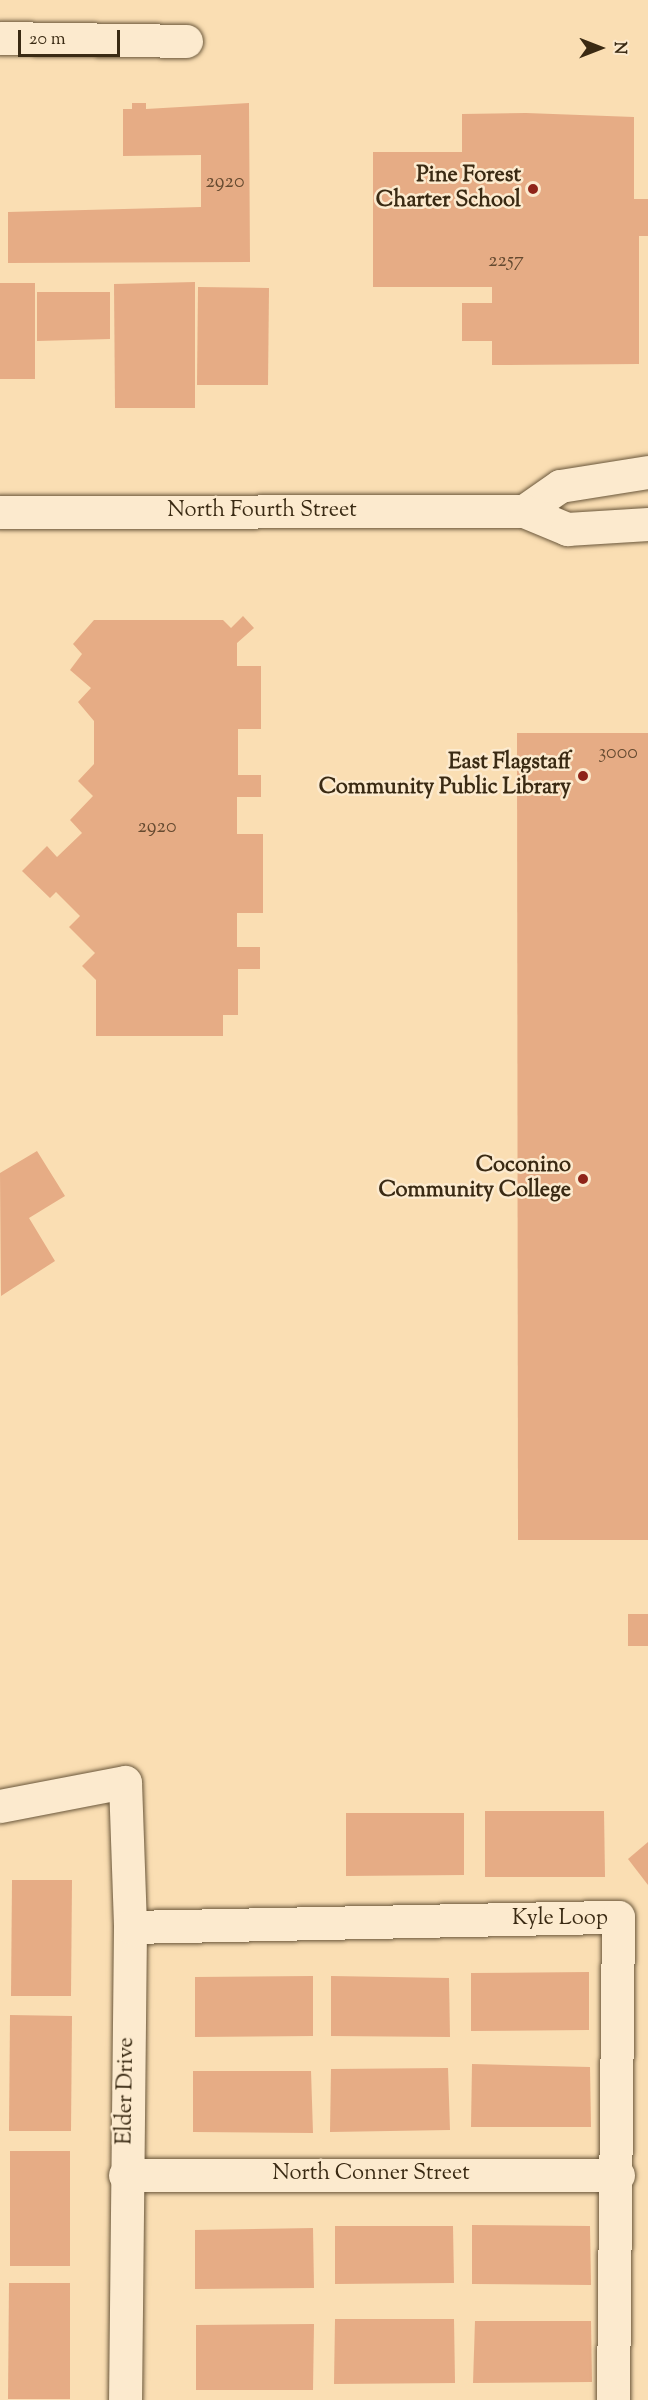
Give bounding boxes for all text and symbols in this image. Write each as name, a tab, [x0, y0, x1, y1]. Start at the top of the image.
scale bar	[21, 18, 123, 56]
north arrow	[570, 18, 630, 78]
text: 20 m	[29, 27, 66, 53]
text: N	[607, 42, 630, 54]
place label: Pine Forest Charter School	[376, 163, 521, 214]
house number: 2920	[205, 170, 245, 194]
marker: Pine Forest Charter School	[526, 182, 540, 196]
house number: 2257	[488, 249, 524, 273]
street label: North Fourth Street	[167, 499, 357, 525]
house number: 3000	[598, 741, 638, 765]
place label: East Flagstaff Community Public Library	[319, 750, 571, 802]
marker: East Flagstaff Community Public Library	[576, 769, 590, 783]
house number: 2920	[137, 815, 177, 839]
place label: Coconino Community College	[378, 1153, 571, 1204]
marker: Coconino Community College	[576, 1172, 590, 1186]
street label: Kyle Loop	[512, 1907, 608, 1933]
street label: Elder Drive	[113, 2037, 141, 2145]
street label: North Conner Street	[272, 2162, 470, 2188]

